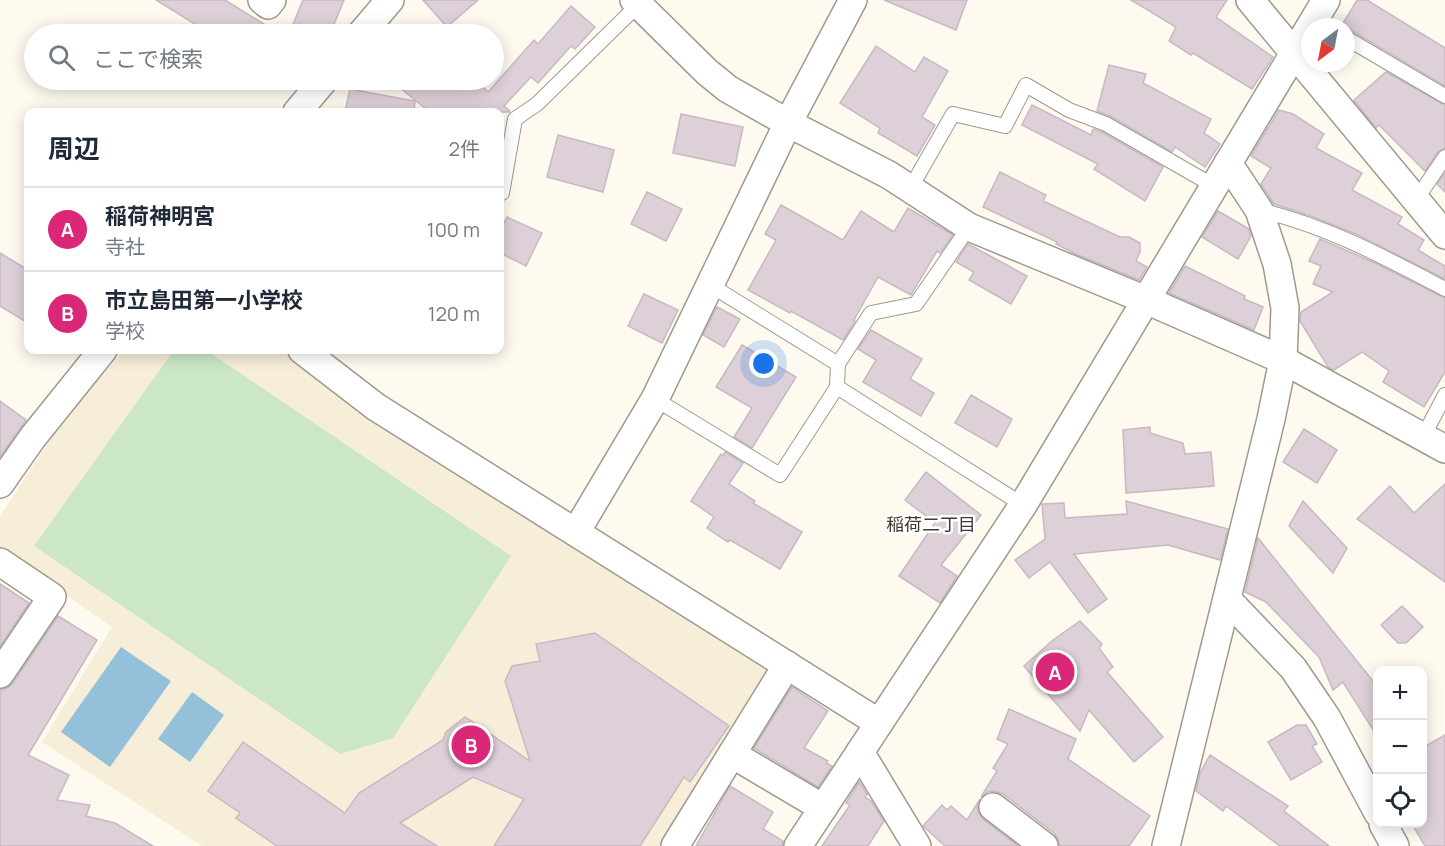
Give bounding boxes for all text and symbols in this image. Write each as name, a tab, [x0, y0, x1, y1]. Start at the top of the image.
north arrow	[1301, 18, 1355, 72]
search box	[24, 24, 504, 90]
icon: search	[45, 41, 78, 74]
text: ここで検索	[93, 44, 203, 74]
text: 周辺	[48, 130, 100, 166]
text: 2件	[449, 135, 480, 162]
text: 稲荷神明宮	[105, 201, 215, 231]
text: A	[61, 216, 74, 243]
text: 100 m	[427, 216, 480, 243]
text: 寺社	[105, 233, 145, 260]
text: 市立島田第一小学校	[105, 285, 303, 315]
text: B	[61, 300, 74, 327]
text: 120 m	[428, 300, 480, 327]
text: 学校	[105, 317, 145, 344]
your location	[749, 349, 778, 378]
district label: 稲荷二丁目	[886, 512, 976, 536]
pin: A	[1036, 650, 1074, 694]
map controls	[1373, 666, 1427, 828]
button: +	[1373, 666, 1427, 720]
button: −	[1373, 720, 1427, 774]
pin: B	[452, 722, 490, 768]
button: locate	[1373, 774, 1427, 828]

